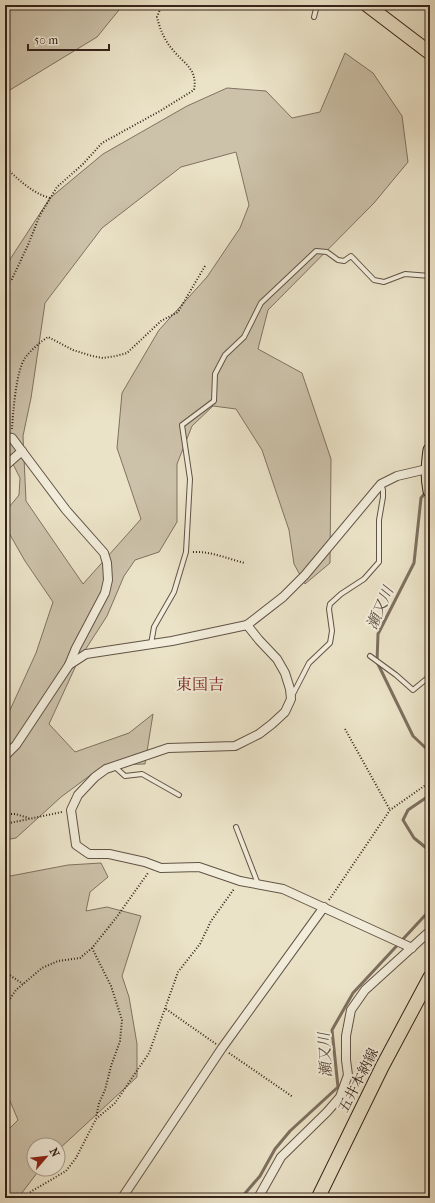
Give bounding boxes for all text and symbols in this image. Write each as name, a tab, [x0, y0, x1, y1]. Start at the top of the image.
scale bar	[28, 26, 109, 52]
text: 50 m	[34, 33, 58, 47]
water label: 瀬又川	[363, 582, 398, 632]
district label: 東国吉	[176, 675, 224, 694]
water label: 瀬又川	[315, 1030, 335, 1078]
street label: 五井本納線	[335, 1045, 382, 1115]
north arrow	[26, 1137, 66, 1177]
text: N	[47, 1146, 62, 1160]

